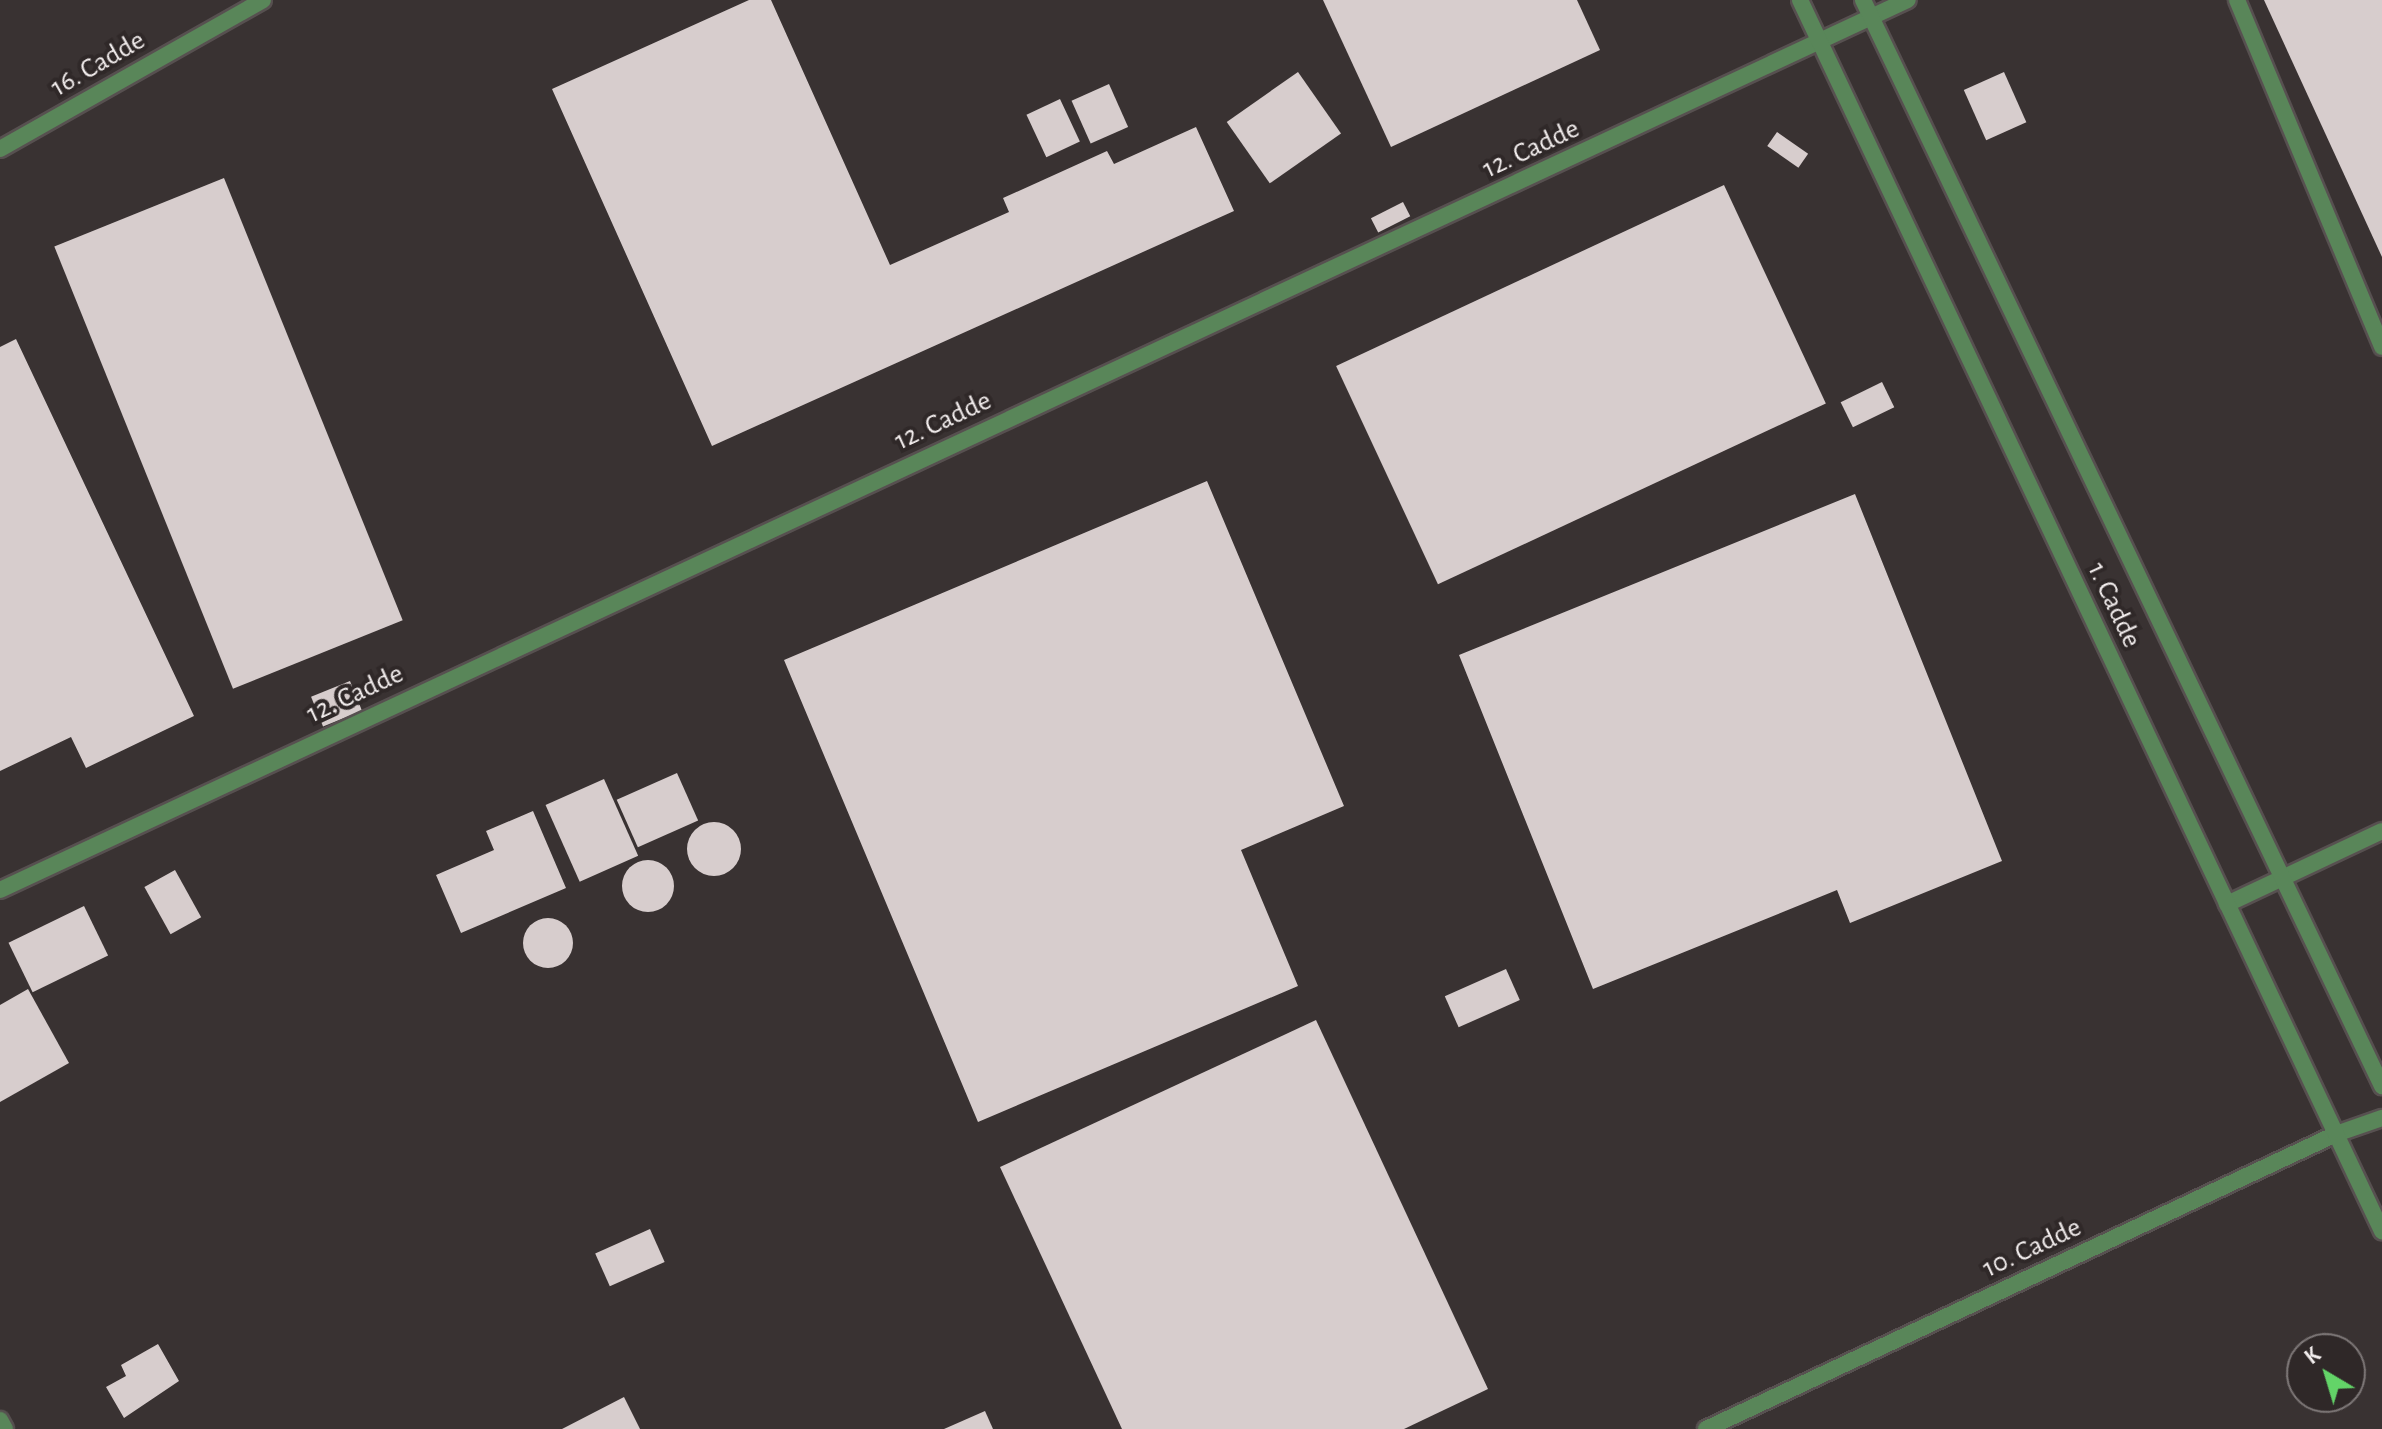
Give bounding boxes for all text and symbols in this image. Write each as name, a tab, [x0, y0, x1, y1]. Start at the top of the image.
street label: 16. Cadde	[45, 24, 151, 104]
street label: 12. Cadde	[1477, 112, 1585, 186]
street label: 12. Cadde	[889, 384, 997, 458]
street label: 1. Cadde	[2080, 557, 2148, 653]
street label: 12. Cadde	[301, 657, 409, 731]
street label: 10. Cadde	[1977, 1211, 2087, 1285]
north arrow	[2286, 1333, 2366, 1413]
text: K	[2301, 1343, 2324, 1368]

